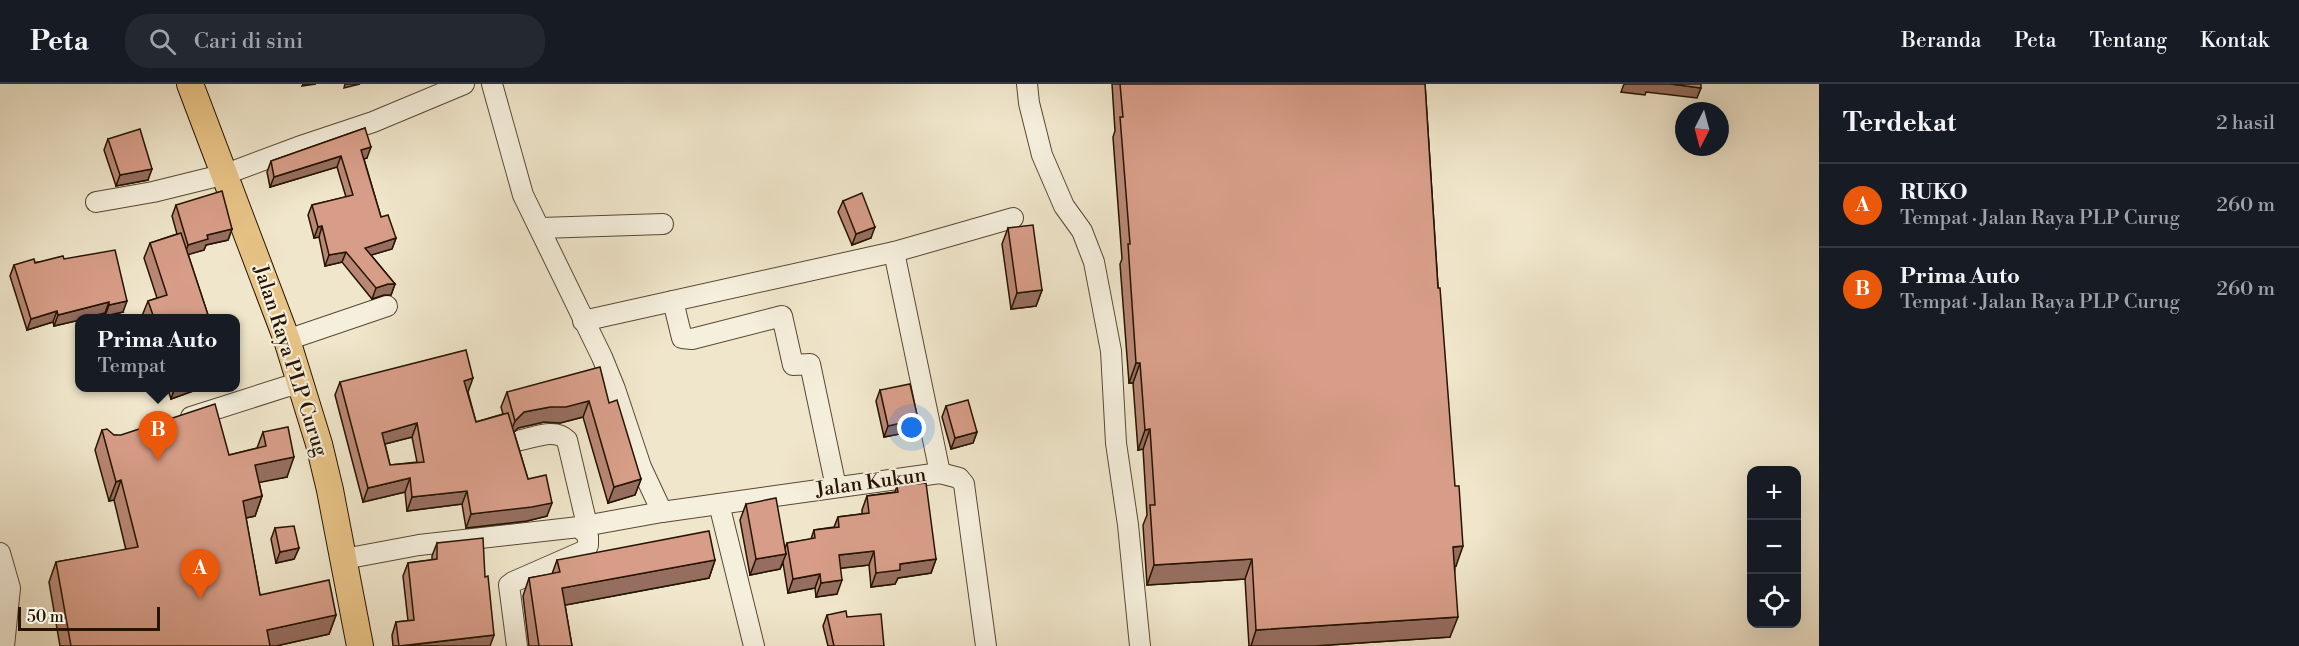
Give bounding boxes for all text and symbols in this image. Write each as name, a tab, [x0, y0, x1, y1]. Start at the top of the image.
search box	[125, 14, 545, 68]
text: Peta	[30, 24, 89, 59]
icon: search	[146, 25, 179, 58]
text: Cari di sini	[194, 28, 303, 55]
text: Beranda	[1901, 28, 1981, 54]
text: Peta	[2014, 28, 2056, 54]
text: Tentang	[2089, 28, 2167, 54]
text: Kontak	[2200, 28, 2269, 54]
north arrow	[1675, 102, 1729, 156]
text: Terdekat	[1843, 107, 1956, 139]
text: 2 hasil	[2216, 111, 2275, 136]
text: RUKO	[1900, 179, 1968, 206]
text: A	[1855, 193, 1870, 218]
text: 260 m	[2217, 193, 2275, 218]
text: Tempat · Jalan Raya PLP Curug	[1900, 206, 2180, 231]
street label: Jalan Raya PLP Curug	[247, 261, 333, 460]
text: Prima Auto	[1900, 263, 2020, 290]
text: B	[1855, 277, 1870, 302]
text: 260 m	[2217, 277, 2275, 302]
text: Tempat · Jalan Raya PLP Curug	[1900, 290, 2180, 315]
popup	[75, 314, 240, 392]
text: Prima Auto	[98, 327, 217, 354]
text: Tempat	[98, 354, 166, 379]
pin: B	[138, 412, 178, 461]
your location	[897, 413, 926, 442]
street label: Jalan Kukun	[813, 463, 928, 503]
map controls	[1747, 466, 1801, 628]
button: +	[1747, 466, 1801, 520]
button: −	[1747, 520, 1801, 574]
pin: A	[180, 550, 220, 599]
button: locate	[1747, 574, 1801, 628]
scale bar	[18, 604, 160, 632]
text: 50 m	[27, 607, 64, 627]

